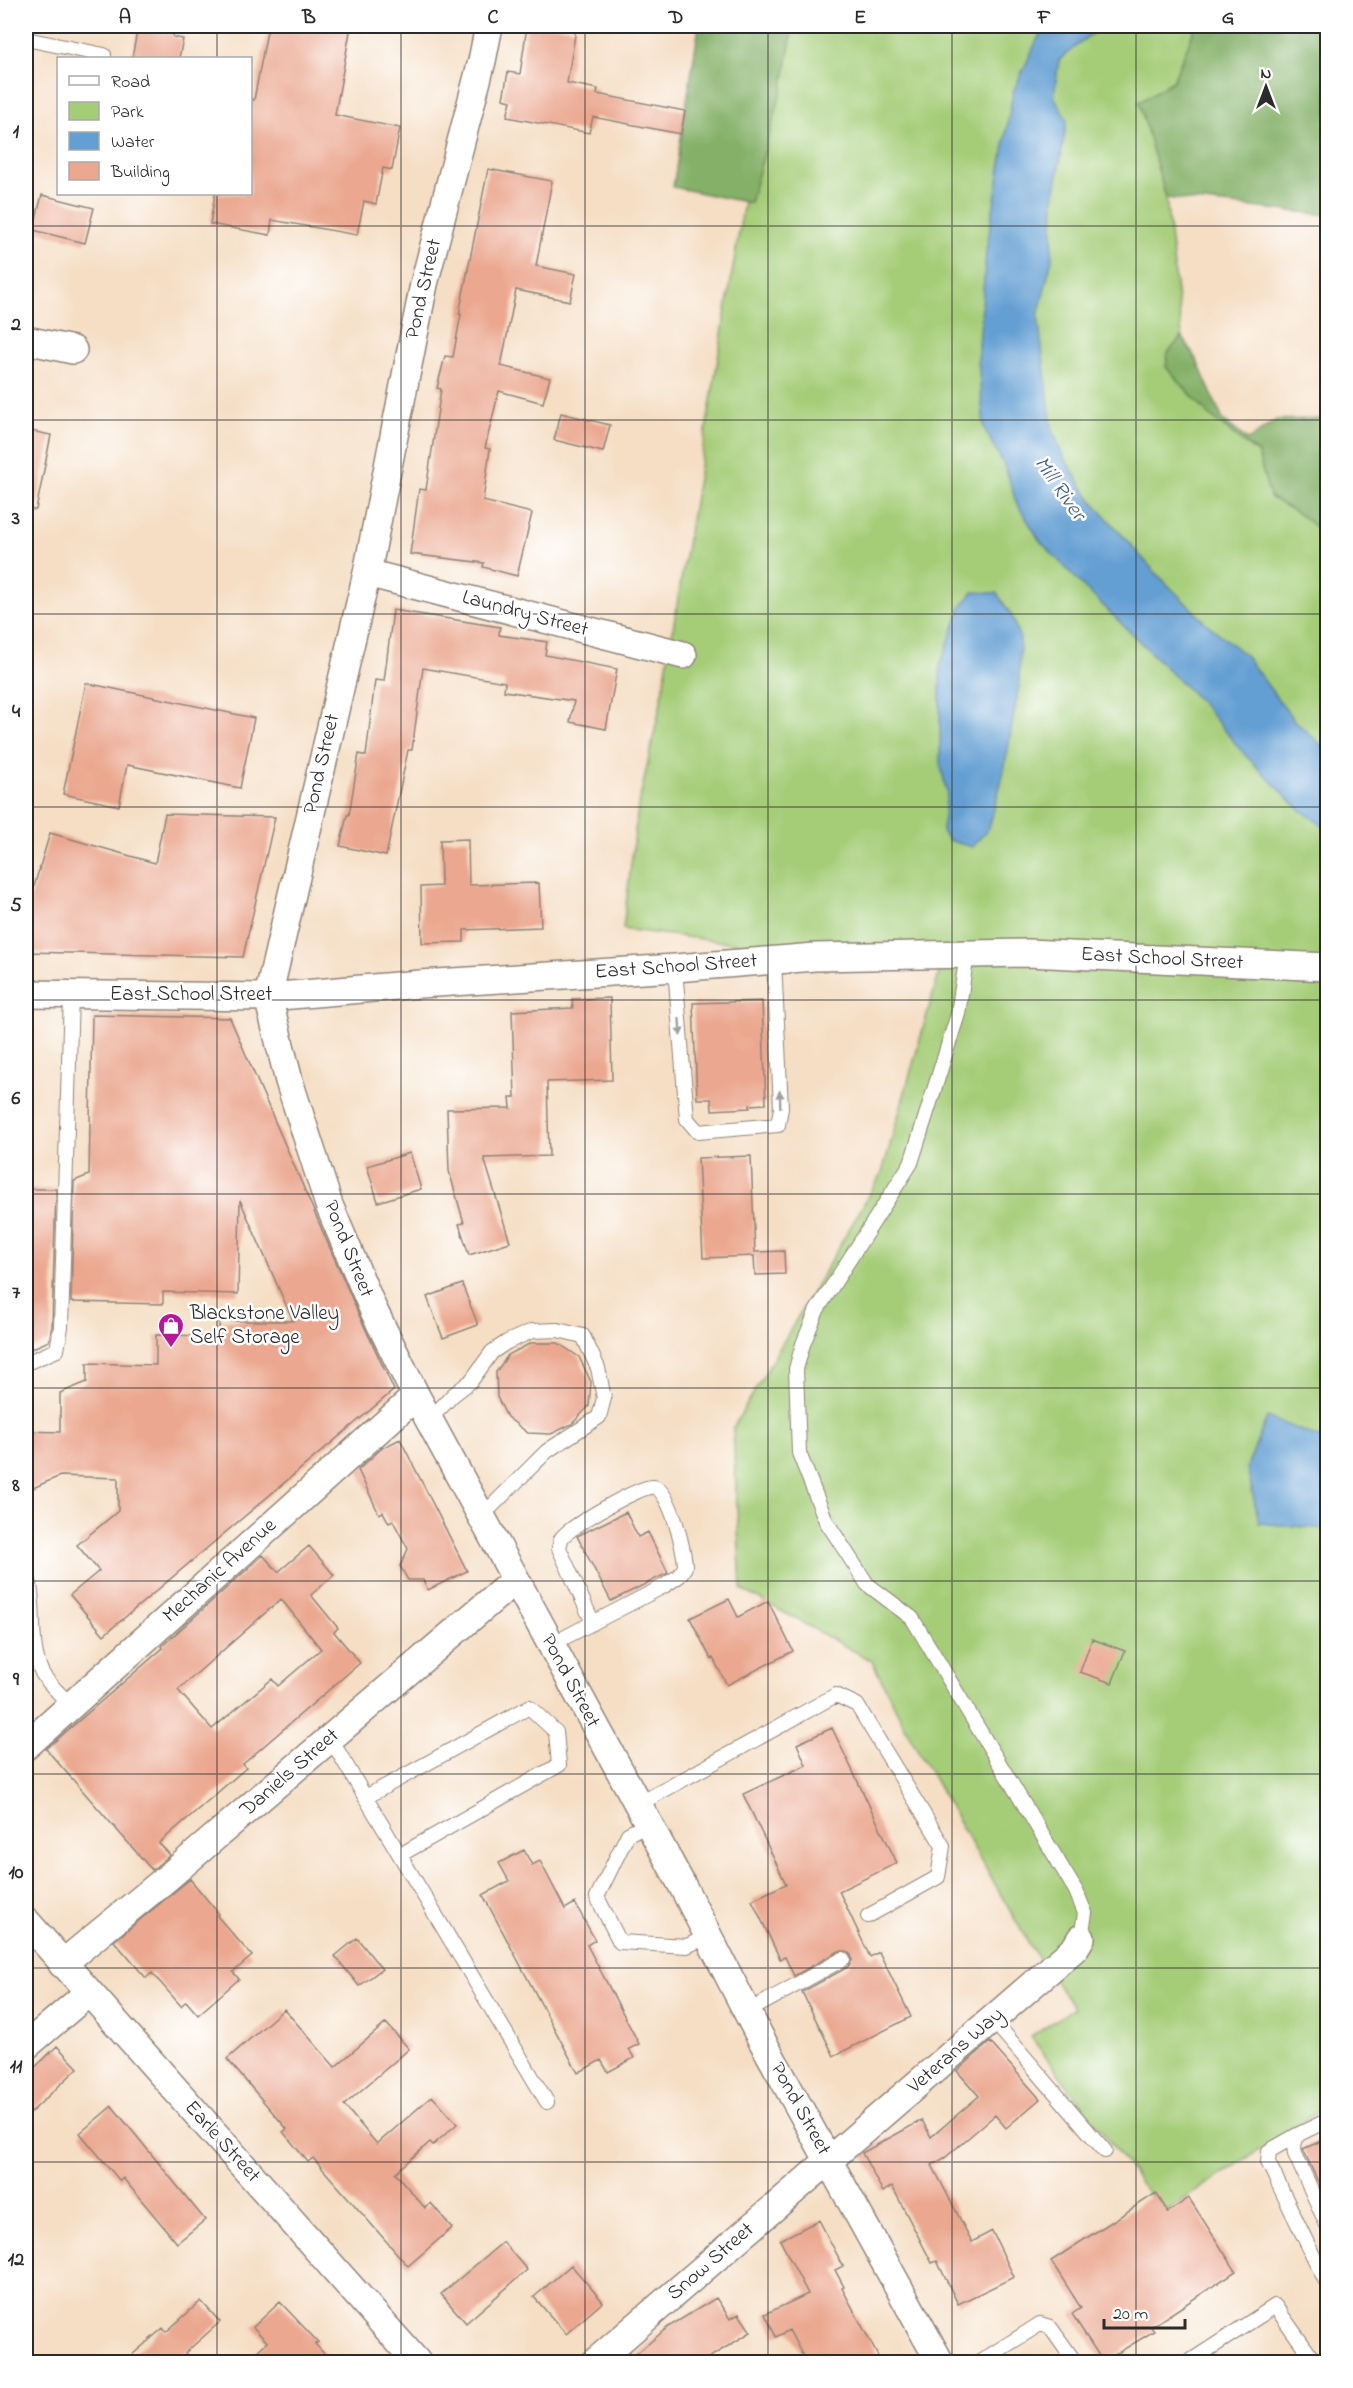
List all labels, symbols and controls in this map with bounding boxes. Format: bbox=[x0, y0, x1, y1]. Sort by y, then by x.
text: A bbox=[119, 4, 131, 33]
text: B bbox=[301, 4, 316, 33]
text: C bbox=[488, 4, 499, 33]
text: D bbox=[668, 4, 683, 33]
text: E bbox=[854, 4, 866, 33]
text: F bbox=[1037, 4, 1051, 33]
text: G bbox=[1222, 4, 1235, 33]
legend bbox=[57, 57, 252, 195]
north arrow bbox=[1236, 57, 1296, 117]
text: N bbox=[1261, 62, 1272, 86]
text: Road bbox=[111, 70, 150, 96]
text: Park bbox=[111, 100, 144, 126]
text: 1 bbox=[13, 118, 20, 147]
text: Water bbox=[111, 130, 155, 156]
text: Building bbox=[110, 160, 170, 187]
street label: Pond Street bbox=[398, 236, 450, 342]
text: 2 bbox=[10, 311, 21, 340]
water label: Mill River bbox=[1025, 450, 1095, 530]
text: 3 bbox=[11, 505, 20, 534]
street label: Laundry Street bbox=[458, 583, 591, 647]
text: 4 bbox=[12, 698, 21, 727]
street label: Pond Street bbox=[296, 711, 348, 817]
text: 5 bbox=[10, 892, 22, 921]
street label: East School Street bbox=[1080, 940, 1244, 978]
street label: East School Street bbox=[594, 946, 758, 988]
street label: East School Street bbox=[110, 980, 272, 1010]
one-way arrow bbox=[675, 1017, 685, 1036]
text: 6 bbox=[12, 1085, 21, 1114]
one-way arrow bbox=[776, 1089, 785, 1108]
street label: Pond Street bbox=[315, 1196, 381, 1302]
text: 7 bbox=[12, 1279, 21, 1308]
place label: Blackstone Valley Self Storage bbox=[189, 1299, 339, 1355]
shop icon: Blackstone Valley Self Storage bbox=[156, 1311, 186, 1349]
text: 8 bbox=[11, 1472, 20, 1501]
street label: Mechanic Avenue bbox=[156, 1511, 284, 1630]
street label: Pond Street bbox=[533, 1629, 607, 1733]
text: 9 bbox=[12, 1666, 20, 1695]
street label: Daniels Street bbox=[233, 1721, 346, 1825]
text: 10 bbox=[9, 1859, 24, 1888]
street label: Veterans Way bbox=[900, 2001, 1012, 2104]
text: 11 bbox=[10, 2053, 23, 2082]
street label: Pond Street bbox=[762, 2057, 838, 2161]
street label: Earle Street bbox=[177, 2094, 267, 2190]
street label: Snow Street bbox=[661, 2216, 761, 2308]
text: 12 bbox=[8, 2246, 24, 2275]
scale bar bbox=[1104, 2292, 1185, 2330]
text: 20 m bbox=[1113, 2302, 1148, 2328]

